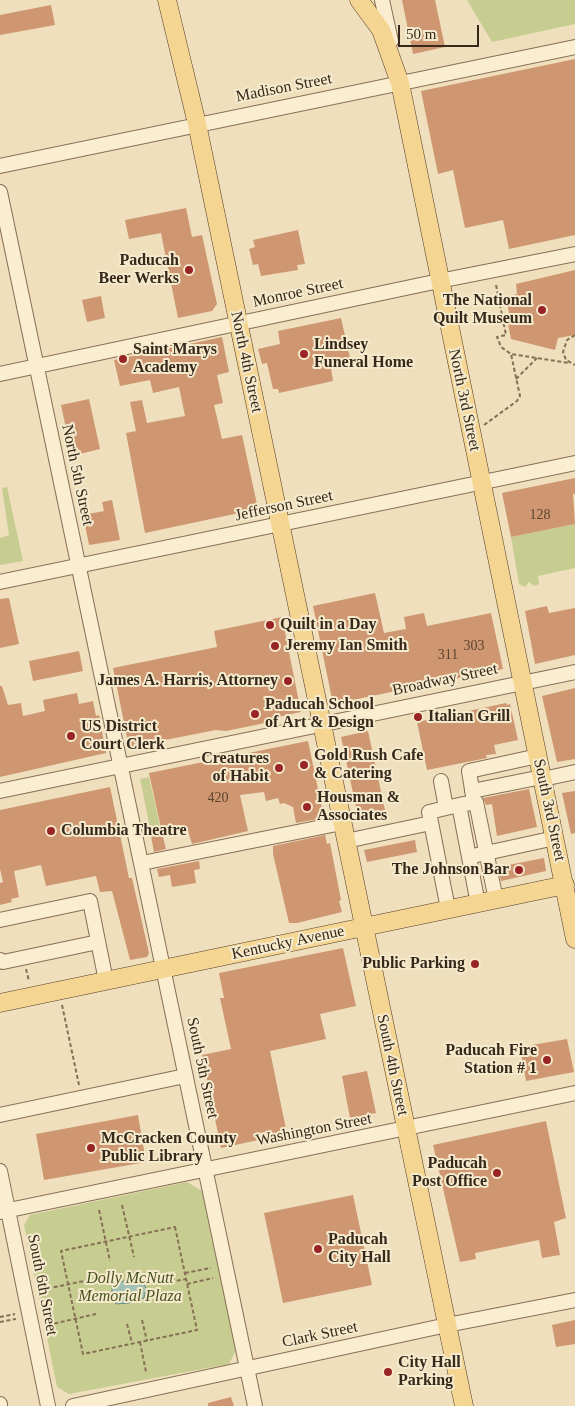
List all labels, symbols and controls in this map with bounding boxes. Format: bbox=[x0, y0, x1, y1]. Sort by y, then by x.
scale bar bbox=[400, 15, 481, 47]
text: 50 m bbox=[406, 26, 436, 42]
street label: Madison Street bbox=[234, 69, 334, 107]
place label: Paducah Beer Werks bbox=[99, 251, 179, 289]
marker: Paducah Beer Werks bbox=[183, 264, 195, 276]
street label: Monroe Street bbox=[251, 274, 345, 312]
place label: The National Quilt Museum bbox=[433, 291, 532, 329]
marker: The National Quilt Museum bbox=[536, 304, 548, 316]
street label: North 4th Street bbox=[226, 310, 266, 414]
place label: Lindsey Funeral Home bbox=[314, 335, 413, 373]
place label: Saint Marys Academy bbox=[133, 340, 217, 378]
street label: North 3rd Street bbox=[444, 347, 484, 453]
marker: Lindsey Funeral Home bbox=[298, 348, 310, 360]
marker: Saint Marys Academy bbox=[117, 353, 129, 365]
street label: North 5th Street bbox=[57, 423, 97, 527]
street label: Jefferson Street bbox=[233, 486, 335, 526]
house number: 128 bbox=[530, 507, 550, 523]
place label: Quilt in a Day bbox=[280, 615, 376, 635]
marker: Quilt in a Day bbox=[264, 619, 276, 631]
place label: Jeremy Ian Smith bbox=[285, 636, 407, 656]
house number: 303 bbox=[464, 638, 484, 654]
marker: Jeremy Ian Smith bbox=[269, 640, 281, 652]
house number: 311 bbox=[438, 647, 458, 663]
street label: Broadway Street bbox=[391, 659, 499, 701]
place label: James A. Harris, Attorney bbox=[97, 671, 278, 691]
marker: James A. Harris, Attorney bbox=[282, 675, 294, 687]
place label: Paducah School of Art & Design bbox=[265, 695, 374, 733]
place label: Italian Grill bbox=[428, 707, 510, 727]
marker: Paducah School of Art & Design bbox=[249, 708, 261, 720]
marker: Italian Grill bbox=[412, 711, 424, 723]
place label: US District Court Clerk bbox=[81, 717, 165, 755]
marker: US District Court Clerk bbox=[65, 730, 77, 742]
place label: Gold Rush Cafe & Catering bbox=[314, 746, 423, 784]
place label: Creatures of Habit bbox=[201, 749, 269, 787]
street label: South 3rd Street bbox=[529, 757, 569, 863]
marker: Gold Rush Cafe & Catering bbox=[298, 759, 310, 771]
marker: Creatures of Habit bbox=[273, 762, 285, 774]
place label: Housman & Associates bbox=[317, 788, 400, 826]
house number: 420 bbox=[208, 790, 228, 806]
marker: Housman & Associates bbox=[301, 801, 313, 813]
place label: Columbia Theatre bbox=[61, 821, 186, 841]
marker: Columbia Theatre bbox=[45, 825, 57, 837]
place label: The Johnson Bar bbox=[392, 860, 509, 880]
marker: The Johnson Bar bbox=[513, 864, 525, 876]
street label: Kentucky Avenue bbox=[230, 922, 346, 964]
place label: Public Parking bbox=[362, 954, 465, 974]
marker: Public Parking bbox=[469, 958, 481, 970]
street label: South 4th Street bbox=[372, 1013, 412, 1117]
street label: South 5th Street bbox=[182, 1016, 222, 1120]
place label: Paducah Fire Station # 1 bbox=[445, 1041, 537, 1079]
marker: Paducah Fire Station # 1 bbox=[541, 1054, 553, 1066]
street label: Washington Street bbox=[255, 1109, 373, 1151]
place label: McCracken County Public Library bbox=[101, 1129, 237, 1167]
marker: McCracken County Public Library bbox=[85, 1142, 97, 1154]
place label: Paducah Post Office bbox=[412, 1154, 487, 1192]
marker: Paducah Post Office bbox=[491, 1167, 503, 1179]
place label: Paducah City Hall bbox=[328, 1230, 391, 1268]
street label: South 6th Street bbox=[23, 1233, 61, 1337]
marker: Paducah City Hall bbox=[312, 1243, 324, 1255]
park label: Dolly McNutt Memorial Plaza bbox=[78, 1269, 182, 1307]
street label: Clark Street bbox=[280, 1318, 360, 1352]
place label: City Hall Parking bbox=[398, 1353, 461, 1391]
marker: City Hall Parking bbox=[382, 1366, 394, 1378]

